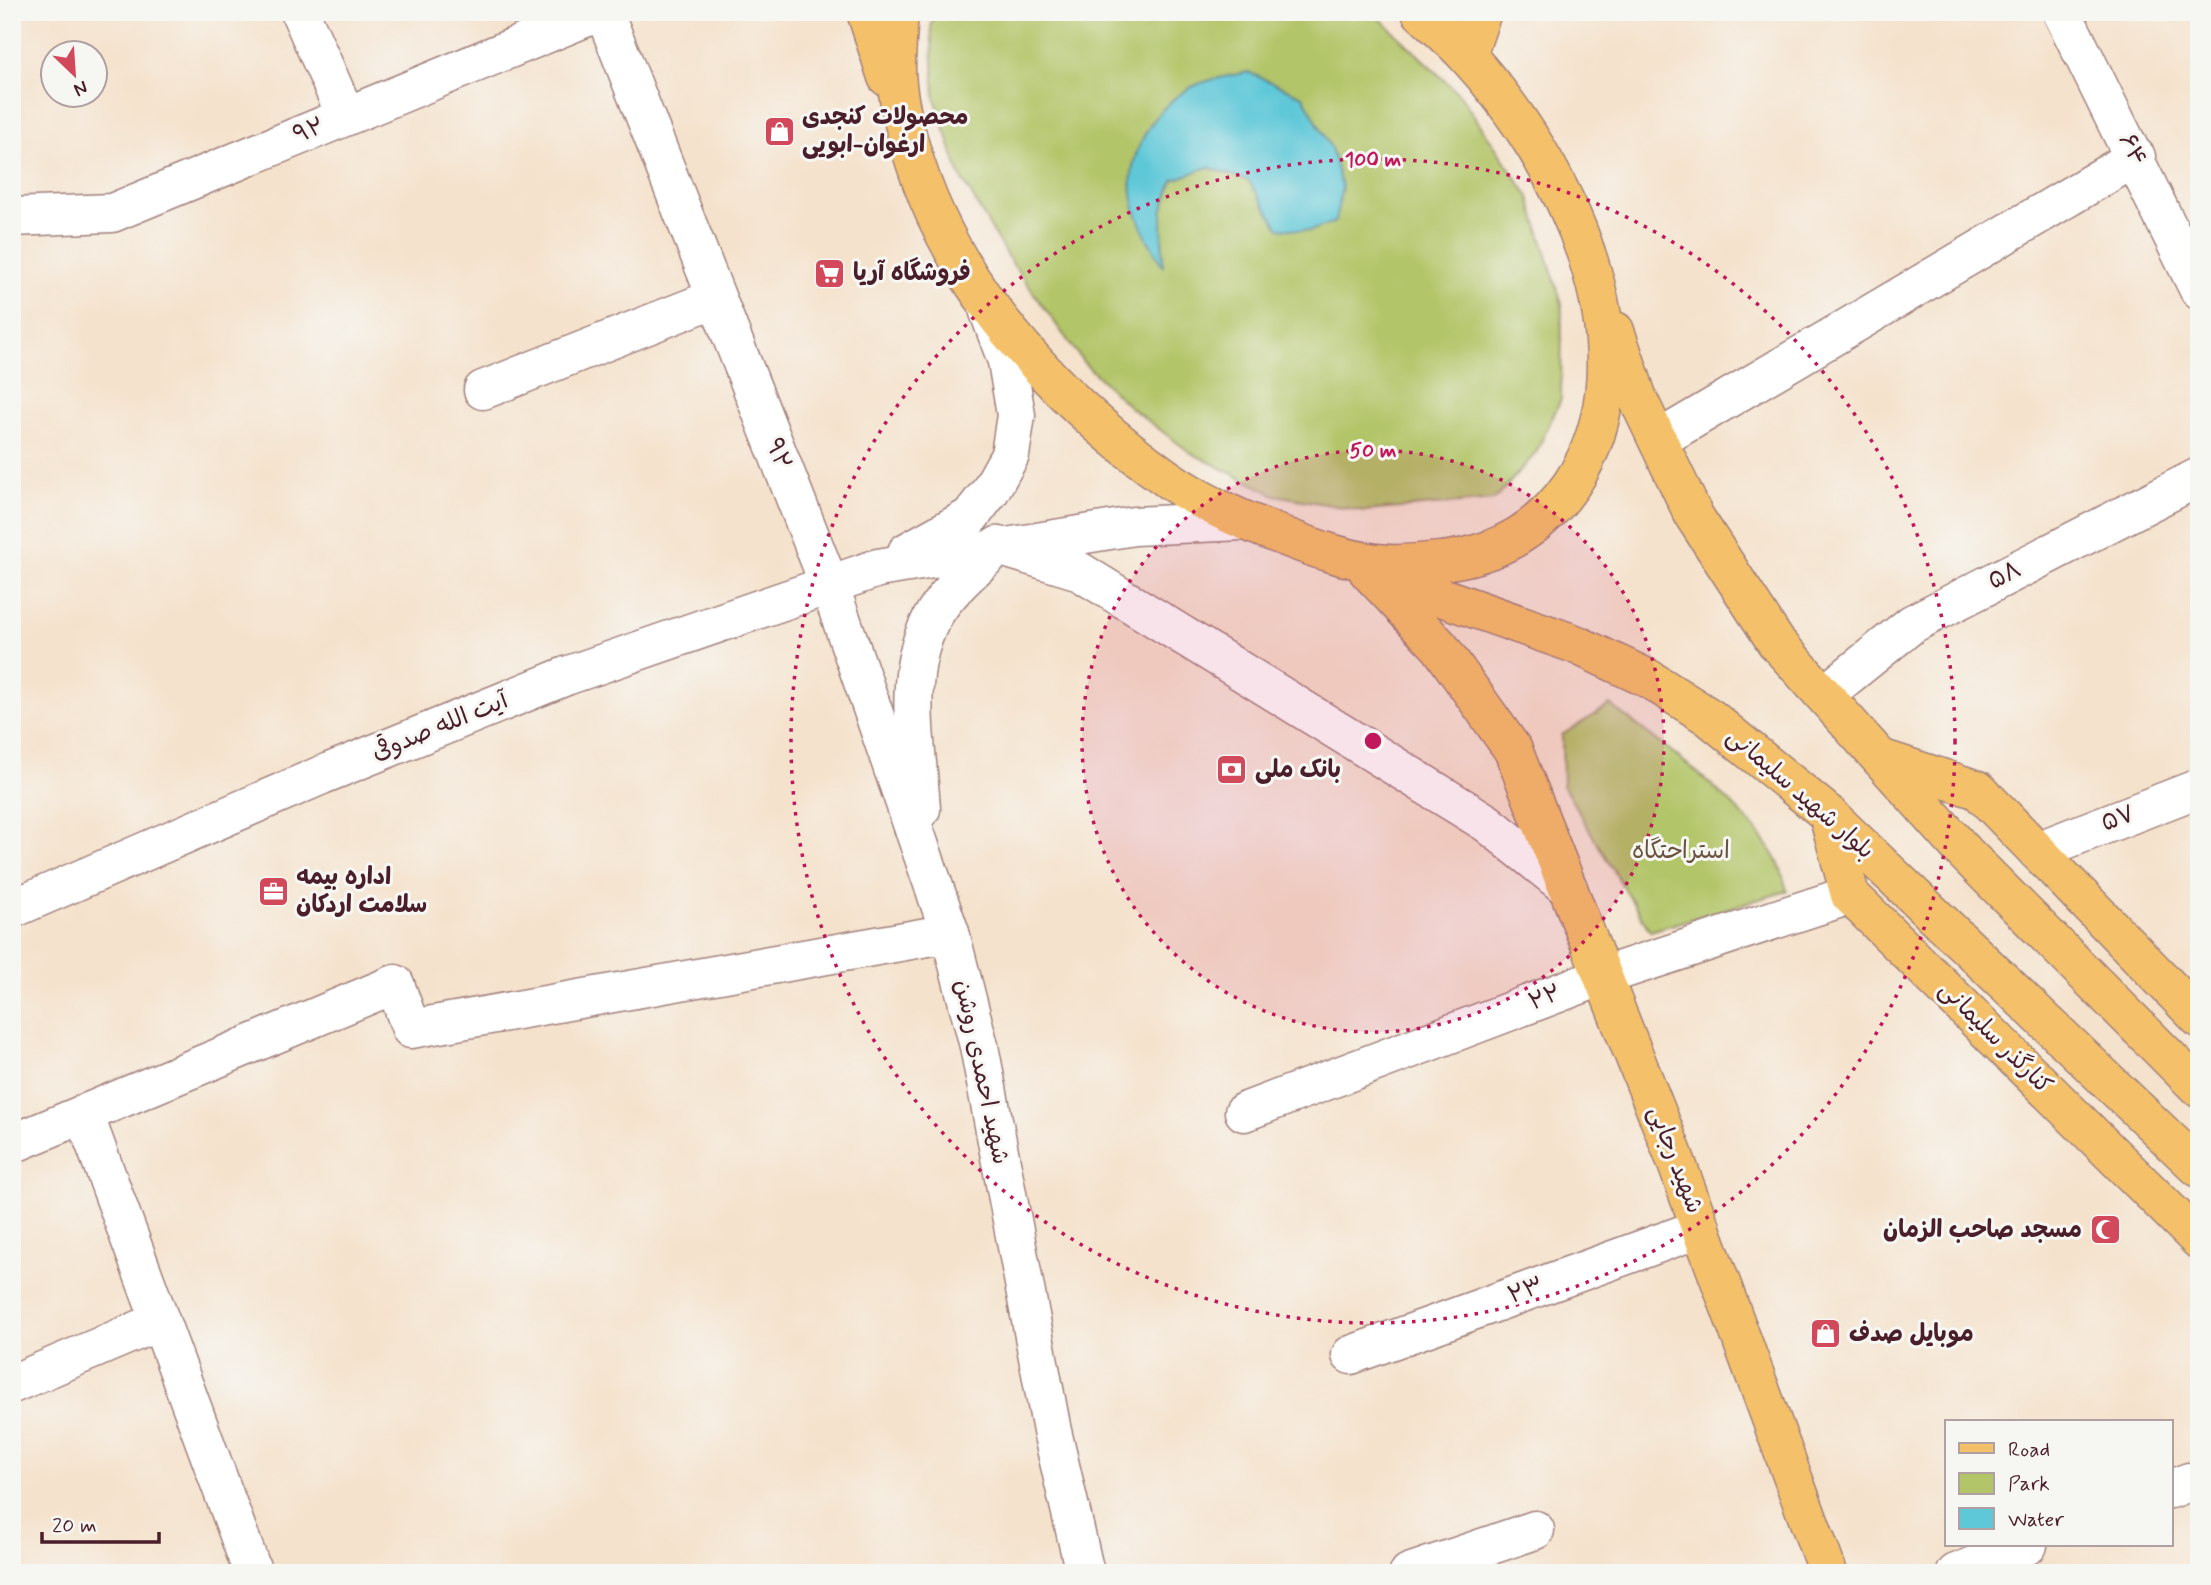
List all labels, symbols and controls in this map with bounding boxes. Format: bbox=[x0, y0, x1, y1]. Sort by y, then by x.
north arrow bbox=[38, 38, 108, 108]
text: N bbox=[70, 74, 92, 102]
place label: محصولات کنجدی ارغوان-ابویی bbox=[802, 102, 969, 161]
street label: ۹۲ bbox=[289, 111, 329, 151]
shop icon: محصولات کنجدی ارغوان-ابویی bbox=[762, 114, 796, 148]
street label: ۶۴ bbox=[2111, 129, 2153, 171]
text: 100 m bbox=[1345, 146, 1401, 174]
supermarket icon: فروشگاه آریا bbox=[813, 256, 847, 290]
place label: فروشگاه آریا bbox=[853, 257, 971, 289]
street label: ۹۲ bbox=[758, 434, 798, 474]
text: 50 m bbox=[1350, 437, 1397, 465]
street label: ۵۸ bbox=[1983, 555, 2027, 597]
street label: آیت الله صدوقی bbox=[367, 684, 514, 768]
street label: بلوار شهید سلیمانی bbox=[1720, 721, 1880, 867]
centre of rings bbox=[1361, 729, 1385, 753]
bank icon: بانک ملی bbox=[1215, 753, 1249, 787]
place label: بانک ملی bbox=[1255, 755, 1341, 786]
street label: ۵۷ bbox=[2097, 799, 2139, 839]
park label: استراحتگاه bbox=[1632, 836, 1730, 867]
place label: اداره بیمه سلامت اردکان bbox=[296, 862, 427, 921]
office icon: اداره بیمه سلامت اردکان bbox=[256, 874, 290, 908]
street label: کنارگذر سلیمانی bbox=[1932, 975, 2058, 1101]
street label: شهید احمدی روشن bbox=[946, 977, 1016, 1167]
street label: ۲۲ bbox=[1524, 978, 1566, 1018]
street label: شهید رجایی bbox=[1640, 1102, 1710, 1218]
mosque icon: مسجد صاحب الزمان bbox=[2088, 1213, 2122, 1247]
place label: مسجد صاحب الزمان bbox=[1883, 1215, 2082, 1246]
street label: ۲۳ bbox=[1504, 1270, 1548, 1312]
shop icon: موبایل صدف bbox=[1809, 1317, 1843, 1351]
place label: موبایل صدف bbox=[1849, 1319, 1974, 1350]
legend bbox=[1945, 1420, 2172, 1546]
text: Road bbox=[2008, 1436, 2050, 1464]
text: Park bbox=[2008, 1470, 2050, 1498]
scale bar bbox=[42, 1501, 159, 1545]
text: Water bbox=[2008, 1506, 2064, 1534]
text: 20 m bbox=[52, 1512, 97, 1540]

